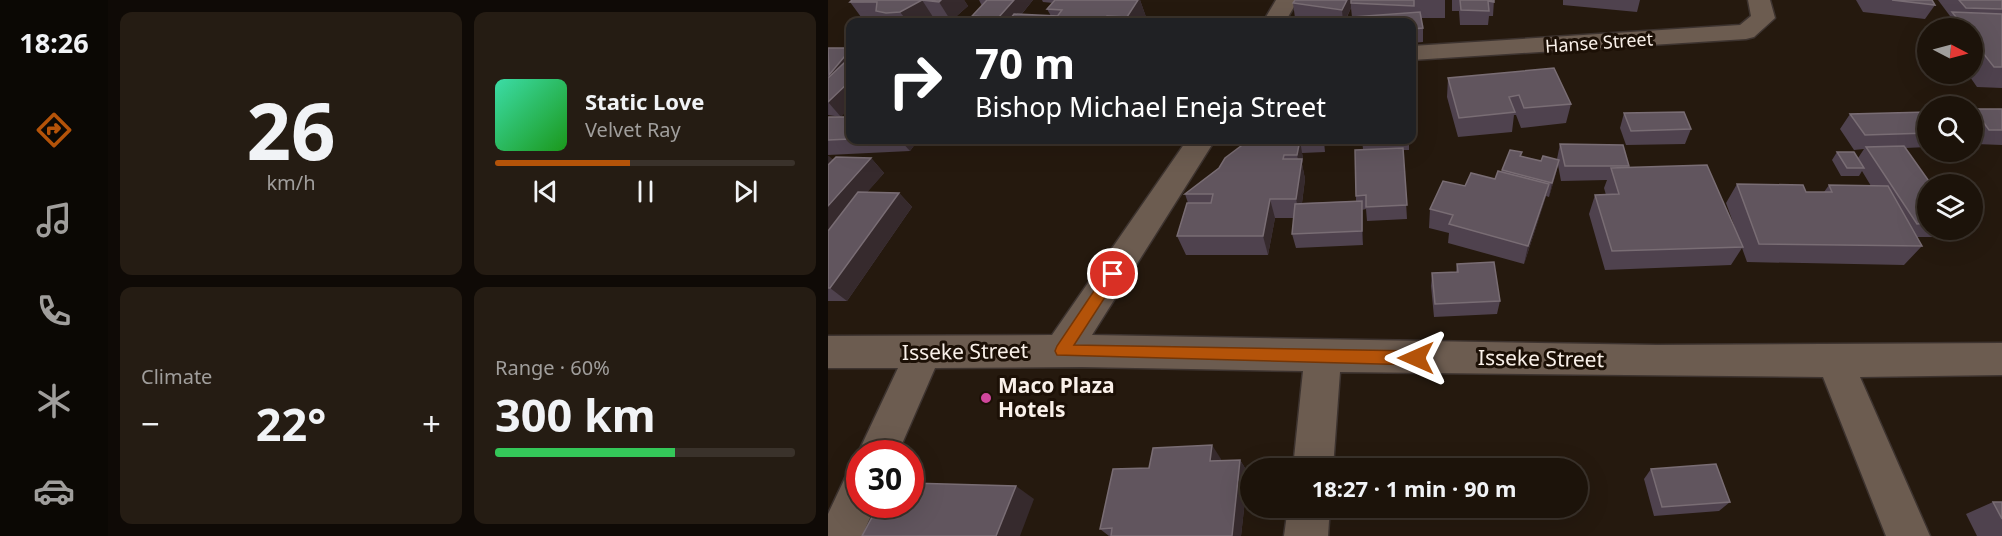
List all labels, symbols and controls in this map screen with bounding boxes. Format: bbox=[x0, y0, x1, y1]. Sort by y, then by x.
north arrow bbox=[1917, 18, 1983, 84]
map controls bbox=[1917, 18, 1983, 240]
text: 18:26 bbox=[19, 24, 89, 61]
street label: Hanse Street bbox=[1544, 26, 1654, 58]
text: 70 m bbox=[975, 34, 1075, 91]
icon: right bbox=[876, 42, 954, 120]
text: 26 bbox=[246, 77, 336, 183]
text: Static Love bbox=[585, 86, 704, 116]
text: Bishop Michael Eneja Street bbox=[975, 88, 1326, 125]
button: search bbox=[1917, 96, 1983, 162]
icon: directions bbox=[33, 109, 75, 151]
text: Velvet Ray bbox=[585, 116, 681, 143]
text: km/h bbox=[266, 169, 316, 196]
button: layers bbox=[1917, 174, 1983, 240]
icon: previous bbox=[529, 175, 562, 208]
icon: pause bbox=[629, 175, 662, 208]
icon: next bbox=[729, 175, 762, 208]
icon: music bbox=[33, 199, 75, 241]
pin bbox=[1087, 248, 1138, 299]
icon: arrive bbox=[1096, 257, 1129, 290]
icon: phone bbox=[33, 290, 75, 332]
position arrow bbox=[1384, 326, 1448, 390]
street label: Isseke Street bbox=[902, 336, 1029, 366]
street label: Isseke Street bbox=[1478, 343, 1605, 373]
text: Range · 60% bbox=[495, 354, 610, 381]
text: Climate bbox=[141, 363, 212, 390]
place label: Maco Plaza Hotels bbox=[998, 371, 1115, 423]
icon: climate bbox=[33, 380, 75, 422]
text: 300 km bbox=[495, 384, 656, 445]
marker: Maco Plaza Hotels bbox=[979, 391, 993, 405]
text: 22° bbox=[256, 393, 326, 454]
text: − bbox=[141, 401, 160, 446]
text: + bbox=[422, 401, 441, 446]
speed limit sign: 30 bbox=[846, 440, 924, 518]
icon: car bbox=[33, 470, 75, 512]
text: 18:27 · 1 min · 90 m bbox=[1312, 473, 1516, 503]

